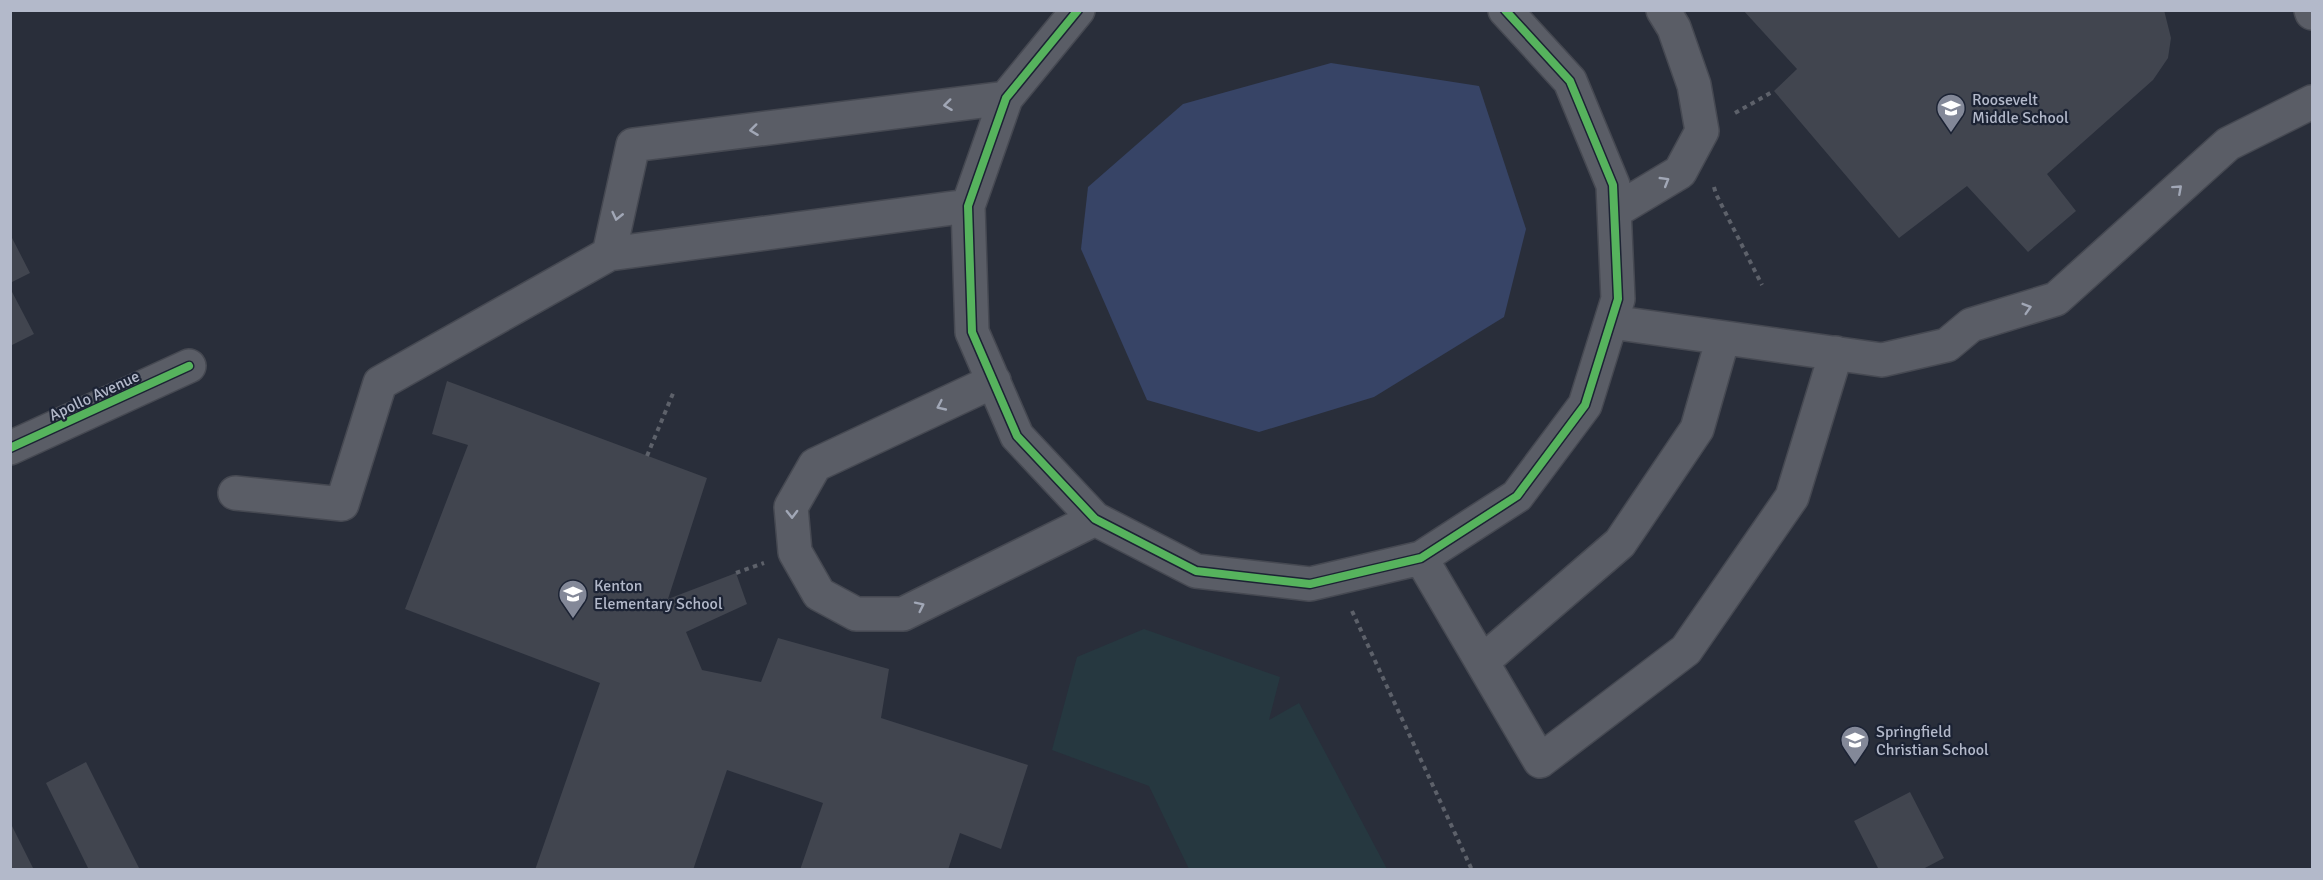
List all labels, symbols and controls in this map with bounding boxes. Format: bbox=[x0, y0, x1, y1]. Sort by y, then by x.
place label: Roosevelt Middle School bbox=[1972, 90, 2069, 128]
school or university icon: Roosevelt Middle School bbox=[1935, 92, 1967, 134]
one-way arrow bbox=[943, 98, 952, 111]
one-way arrow bbox=[750, 123, 759, 135]
one-way arrow bbox=[1659, 177, 1669, 189]
one-way arrow bbox=[2172, 185, 2182, 196]
one-way arrow bbox=[612, 211, 625, 221]
one-way arrow bbox=[2021, 303, 2032, 315]
street label: Apollo Avenue bbox=[46, 366, 143, 426]
one-way arrow bbox=[936, 398, 947, 410]
one-way arrow bbox=[786, 510, 798, 519]
place label: Kenton Elementary School bbox=[594, 576, 723, 614]
school or university icon: Kenton Elementary School bbox=[557, 578, 589, 620]
one-way arrow bbox=[914, 601, 925, 613]
place label: Springfield Christian School bbox=[1876, 722, 1989, 760]
school or university icon: Springfield Christian School bbox=[1839, 724, 1871, 766]

